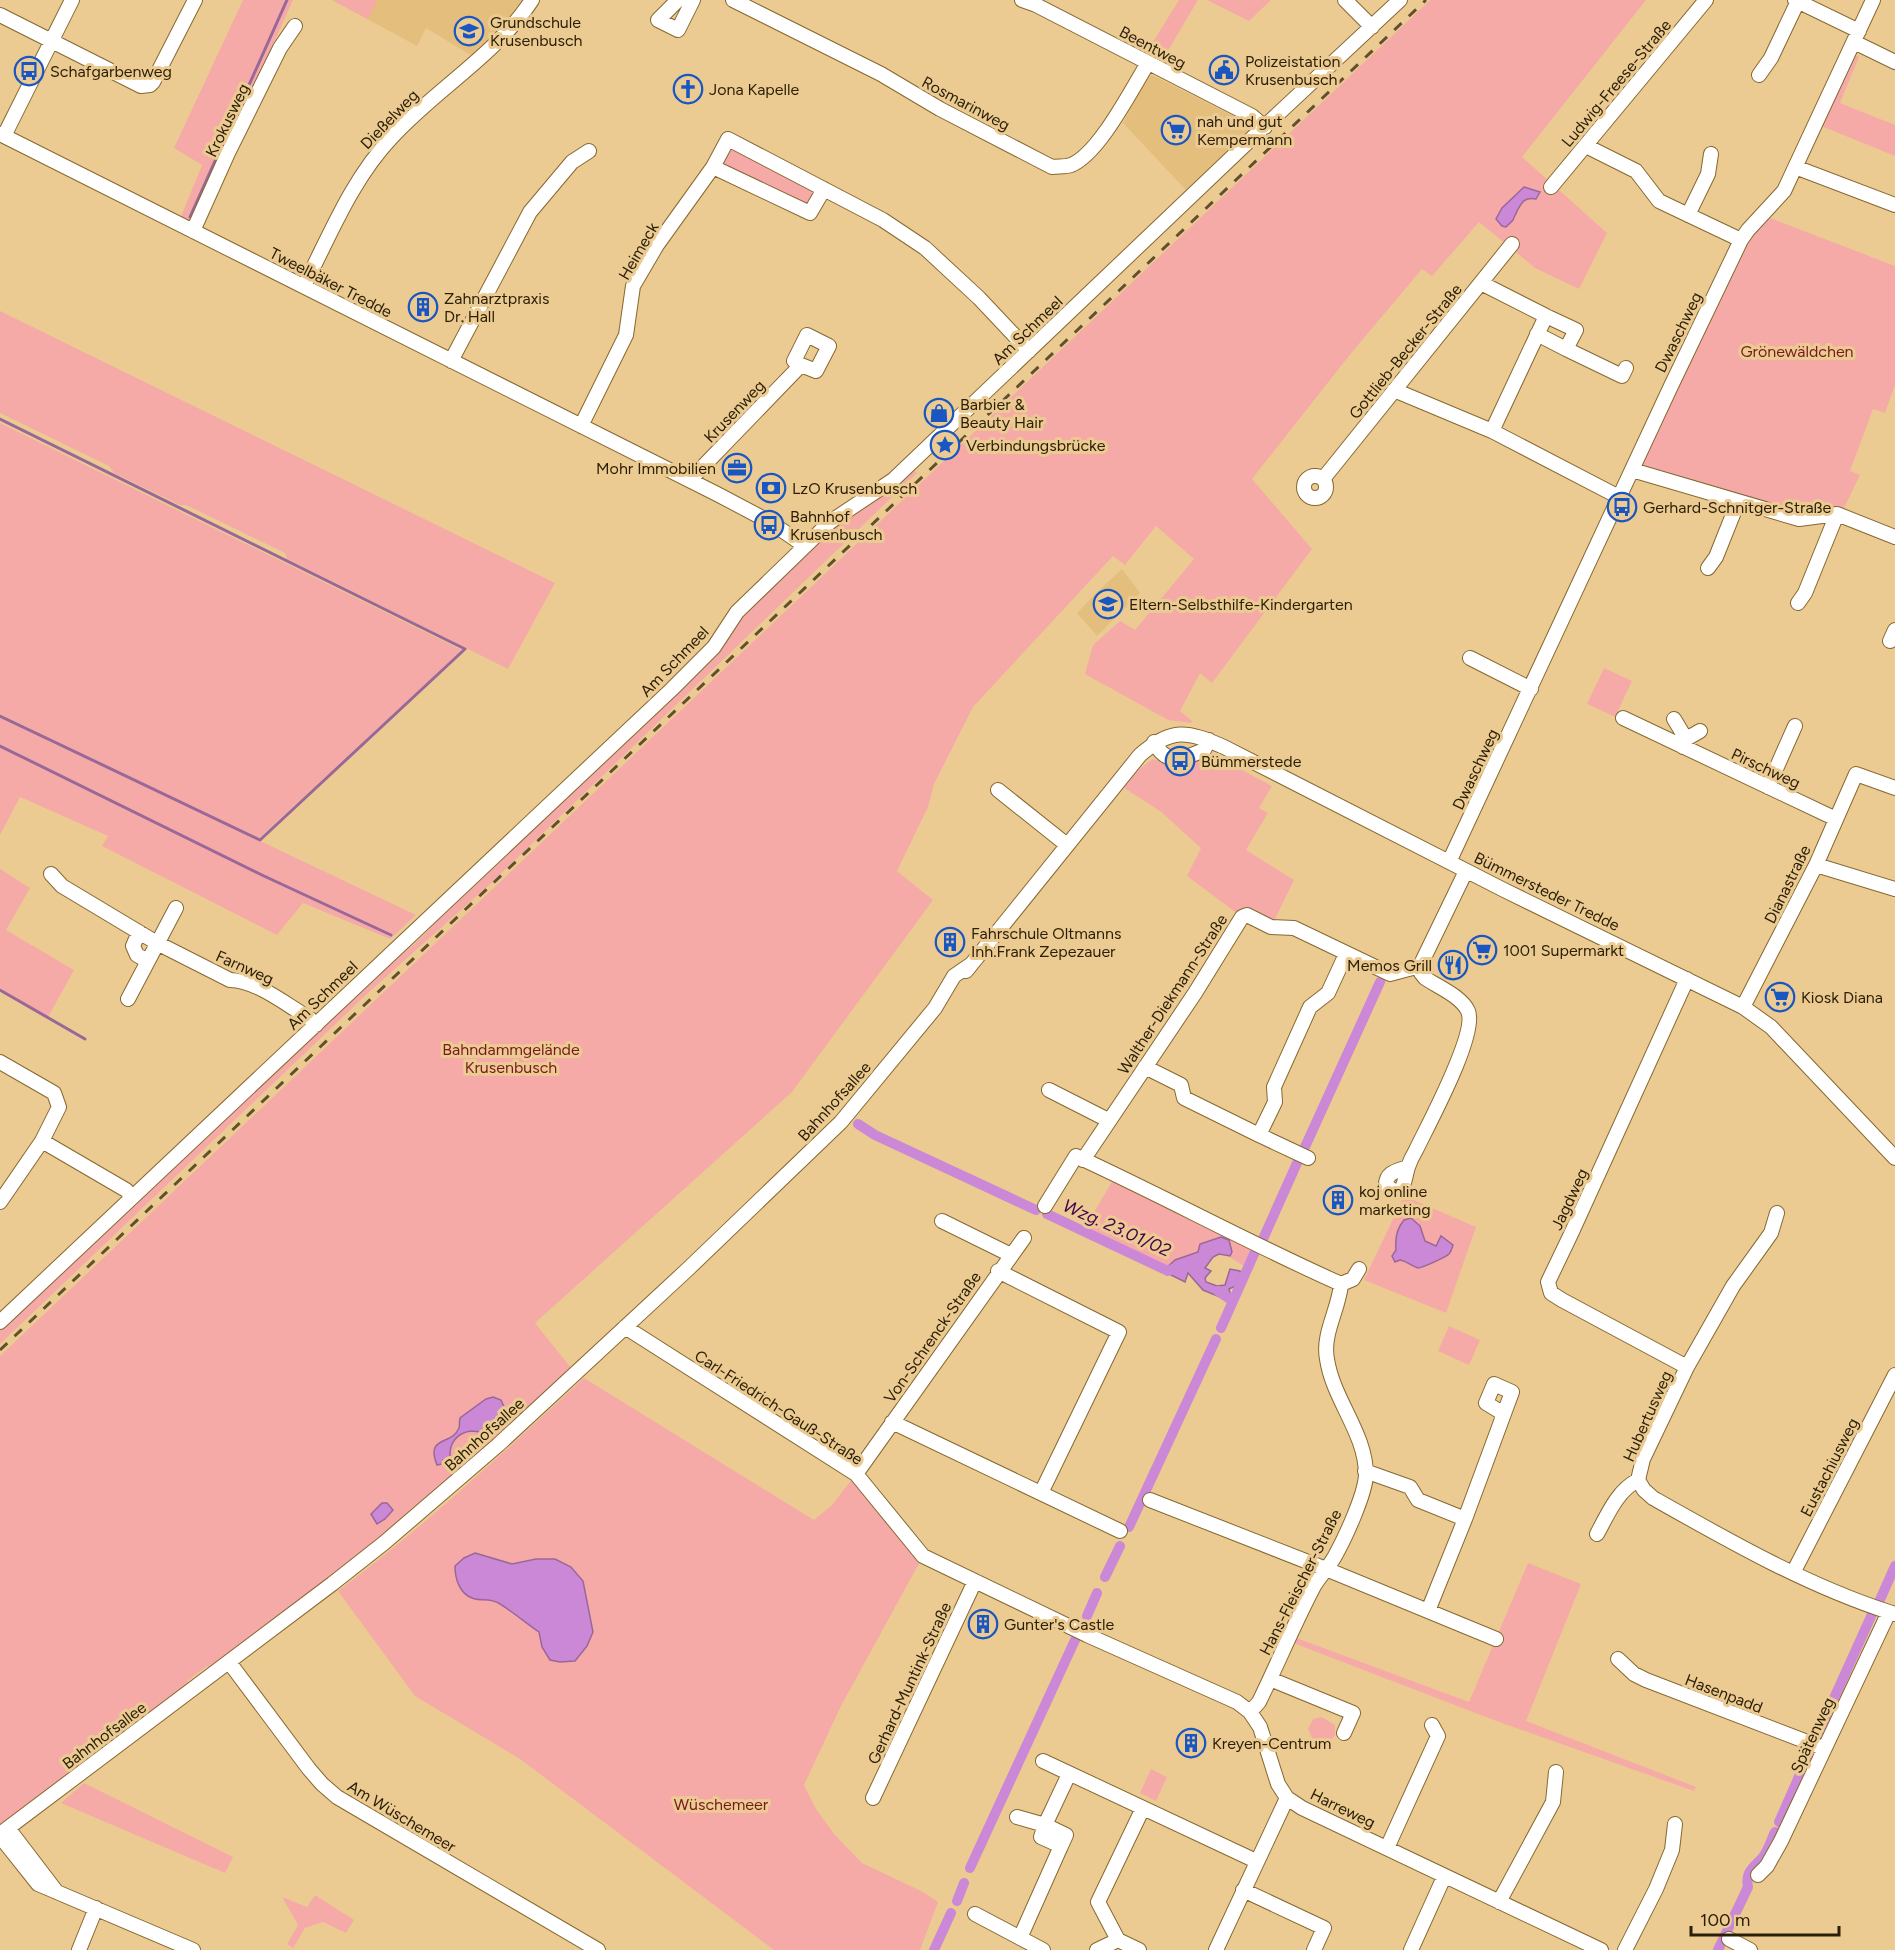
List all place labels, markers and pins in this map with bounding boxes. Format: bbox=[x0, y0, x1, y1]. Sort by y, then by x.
place label: Grundschule Krusenbusch bbox=[490, 13, 583, 50]
school or university icon: Grundschule Krusenbusch bbox=[453, 15, 485, 47]
place label: Polizeistation Krusenbusch bbox=[1245, 52, 1341, 89]
public building icon: Polizeistation Krusenbusch bbox=[1208, 54, 1240, 86]
bus stop icon: Schafgarbenweg bbox=[13, 55, 45, 87]
place label: Schafgarbenweg bbox=[50, 62, 172, 81]
church icon: Jona Kapelle bbox=[672, 73, 704, 105]
place label: Jona Kapelle bbox=[709, 80, 800, 99]
place label: nah und gut Kempermann bbox=[1197, 112, 1292, 149]
supermarket icon: nah und gut Kempermann bbox=[1160, 114, 1192, 146]
place label: Zahnarztpraxis Dr. Hall bbox=[444, 289, 550, 326]
building icon: Zahnarztpraxis Dr. Hall bbox=[407, 291, 439, 323]
place label: Barbier & Beauty Hair bbox=[960, 395, 1044, 432]
shop icon: Barbier & Beauty Hair bbox=[923, 397, 955, 429]
place icon: Verbindungsbrücke bbox=[929, 429, 961, 461]
place label: Verbindungsbrücke bbox=[966, 436, 1106, 455]
office icon: Mohr Immobilien bbox=[721, 452, 753, 484]
place label: Mohr Immobilien bbox=[596, 459, 716, 478]
bank icon: LzO Krusenbusch bbox=[755, 472, 787, 504]
place label: LzO Krusenbusch bbox=[792, 479, 917, 498]
bus stop icon: Gerhard-Schnitger-Straße bbox=[1606, 491, 1638, 523]
place label: Gerhard-Schnitger-Straße bbox=[1643, 498, 1832, 517]
place label: Bahnhof Krusenbusch bbox=[790, 507, 883, 544]
bus stop icon: Bahnhof Krusenbusch bbox=[753, 509, 785, 541]
school or university icon: Eltern-Selbsthilfe-Kindergarten bbox=[1092, 588, 1124, 620]
place label: Eltern-Selbsthilfe-Kindergarten bbox=[1129, 595, 1353, 614]
bus stop icon: Bümmerstede bbox=[1164, 745, 1196, 777]
place label: Bümmerstede bbox=[1201, 752, 1302, 771]
place label: Fahrschule Oltmanns Inh.Frank Zepezauer bbox=[971, 924, 1121, 961]
building icon: Fahrschule Oltmanns Inh.Frank Zepezauer bbox=[934, 926, 966, 958]
supermarket icon: 1001 Supermarkt bbox=[1466, 934, 1498, 966]
place label: 1001 Supermarkt bbox=[1503, 941, 1624, 960]
restaurant icon: Memos Grill bbox=[1437, 949, 1469, 981]
place label: Memos Grill bbox=[1347, 956, 1432, 975]
supermarket icon: Kiosk Diana bbox=[1764, 981, 1796, 1013]
place label: Kiosk Diana bbox=[1801, 988, 1883, 1007]
place label: koj online marketing bbox=[1359, 1182, 1431, 1219]
building icon: koj online marketing bbox=[1322, 1184, 1354, 1216]
building icon: Gunter's Castle bbox=[967, 1608, 999, 1640]
place label: Gunter's Castle bbox=[1004, 1615, 1114, 1634]
building icon: Kreyen-Centrum bbox=[1175, 1727, 1207, 1759]
place label: Kreyen-Centrum bbox=[1212, 1734, 1331, 1753]

